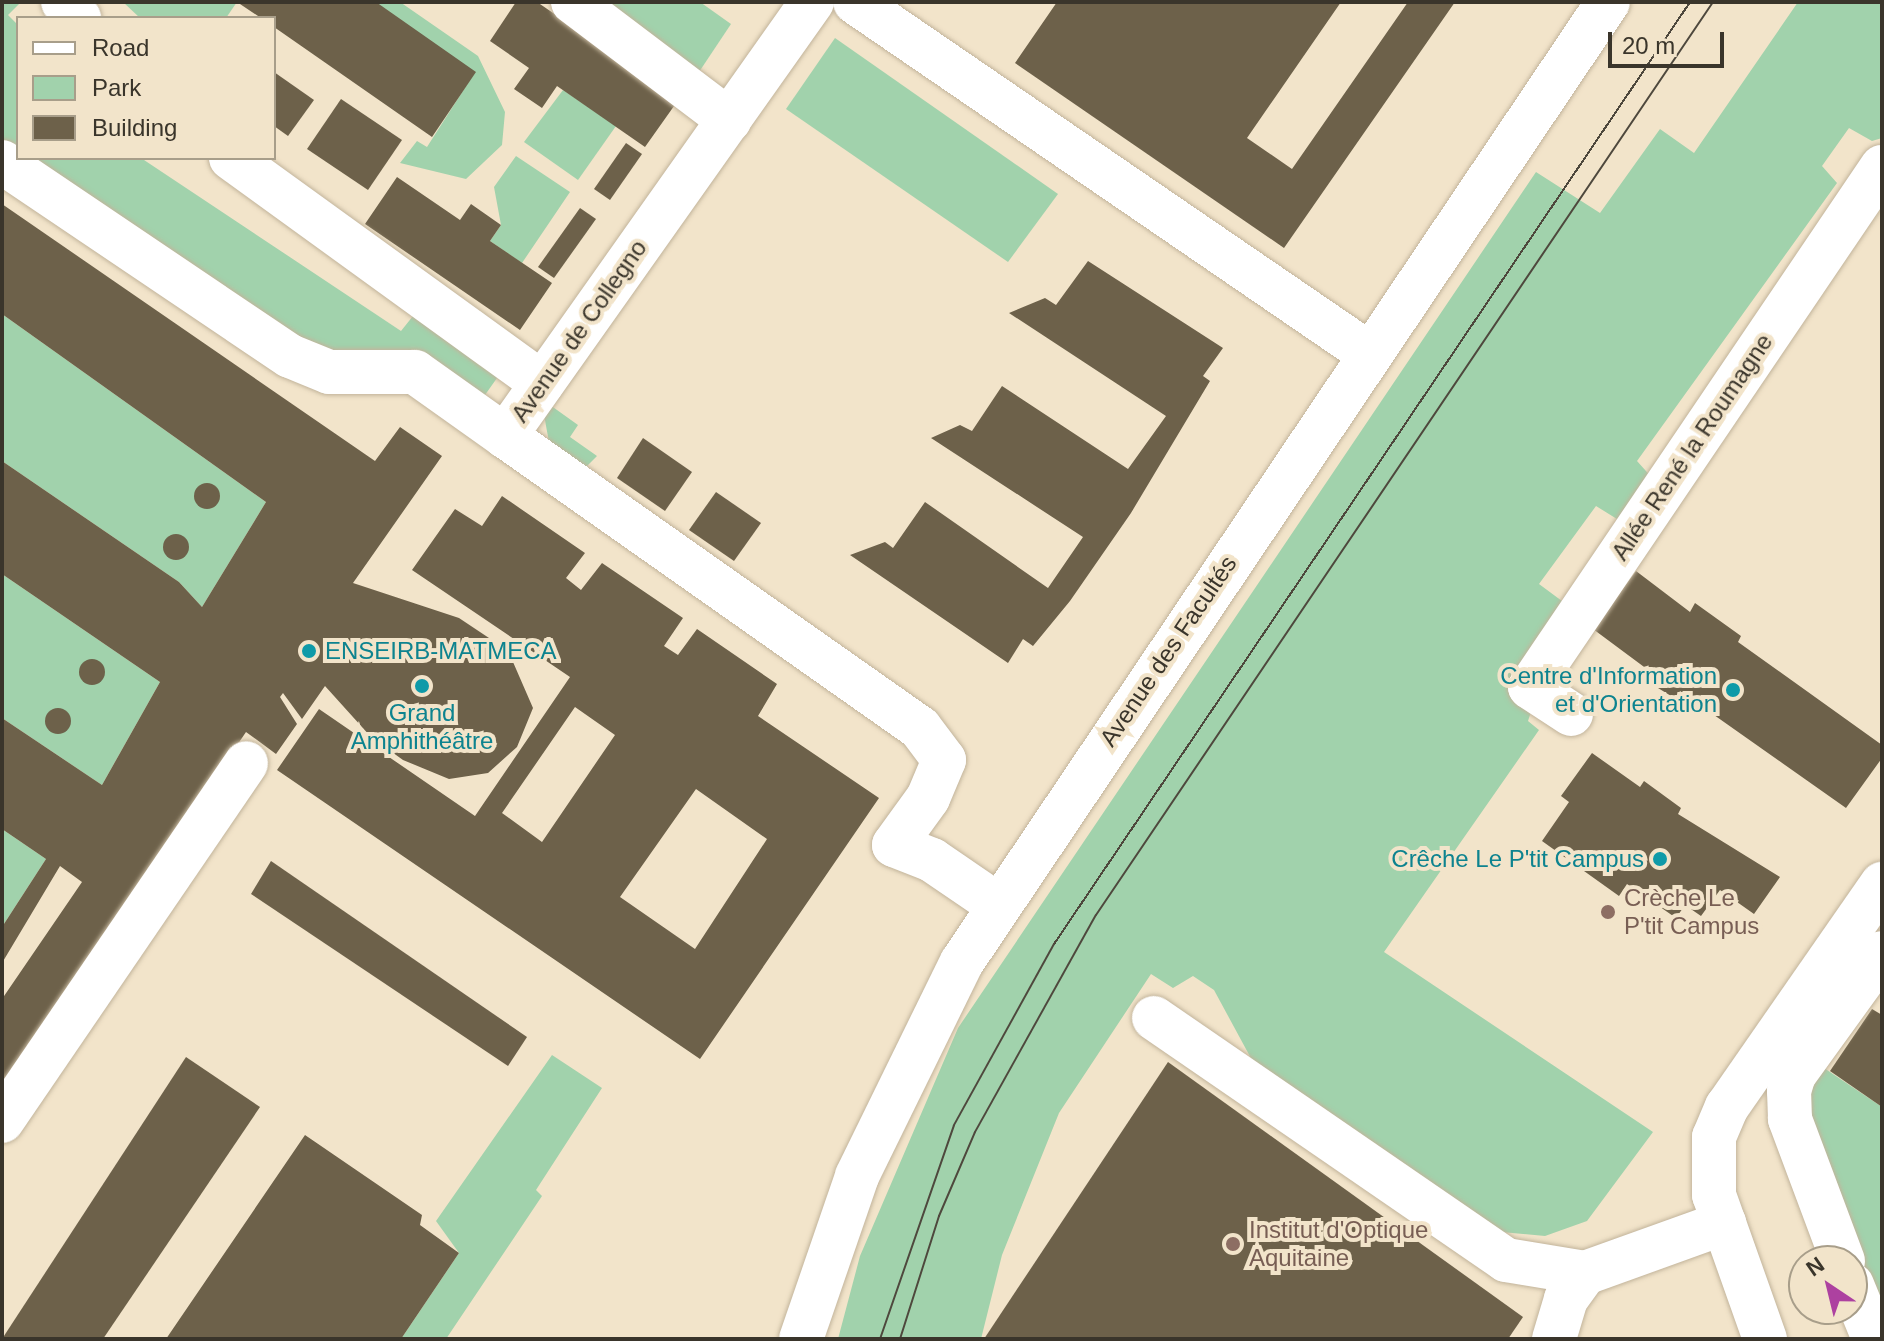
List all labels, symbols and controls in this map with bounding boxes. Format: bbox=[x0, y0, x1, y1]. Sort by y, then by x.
legend bbox=[16, 16, 276, 160]
scale bar bbox=[1612, 16, 1728, 66]
text: 20 m bbox=[1622, 32, 1675, 59]
text: Road bbox=[92, 34, 149, 61]
text: Park bbox=[92, 74, 141, 101]
text: Building bbox=[92, 114, 177, 141]
street label: Avenue de Collegno bbox=[505, 234, 653, 428]
street label: Allée René la Roumagne bbox=[1605, 328, 1779, 566]
street label: Avenue des Facultés bbox=[1094, 550, 1242, 752]
place label: ENSEIRB-MATMECA bbox=[325, 637, 557, 665]
marker: ENSEIRB-MATMECA bbox=[300, 642, 318, 660]
place label: Centre d'Information et d'Orientation bbox=[1500, 662, 1717, 718]
marker: Grand Amphithéâtre bbox=[413, 677, 431, 695]
marker: Centre d'Information et d'Orientation bbox=[1724, 681, 1742, 699]
place label: Grand Amphithéâtre bbox=[351, 699, 493, 755]
place label: Crêche Le P'tit Campus bbox=[1391, 845, 1644, 873]
marker: Crêche Le P'tit Campus bbox=[1651, 850, 1669, 868]
place label: Crèche Le P'tit Campus bbox=[1624, 884, 1759, 940]
marker: Crèche Le P'tit Campus bbox=[1599, 903, 1617, 921]
place label: Institut d'Optique Aquitaine bbox=[1249, 1216, 1428, 1272]
marker: Institut d'Optique Aquitaine bbox=[1224, 1235, 1242, 1253]
north arrow bbox=[1788, 1245, 1868, 1325]
text: N bbox=[1801, 1252, 1829, 1281]

